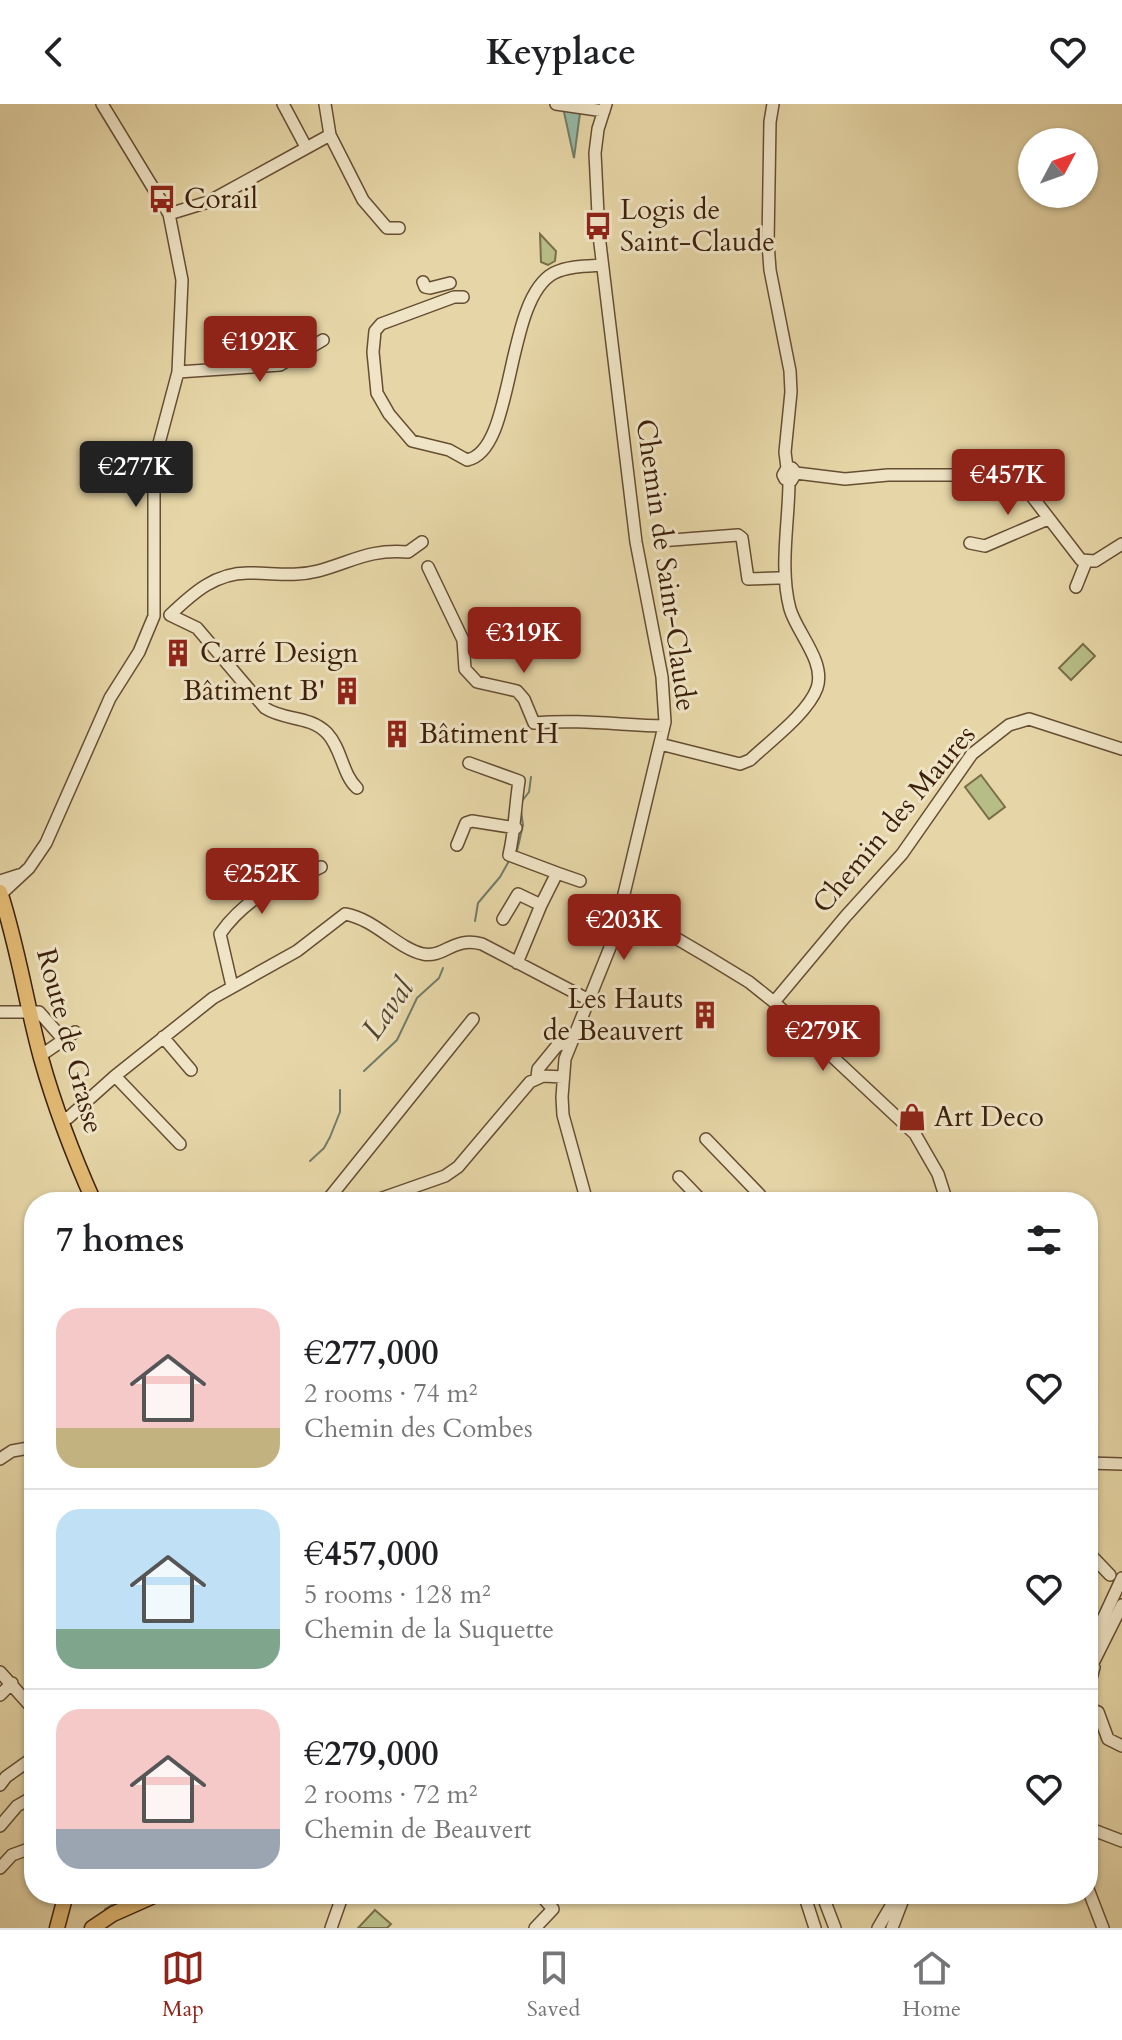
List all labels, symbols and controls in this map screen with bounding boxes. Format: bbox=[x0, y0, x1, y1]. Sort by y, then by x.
text: Keyplace bbox=[486, 28, 636, 77]
icon: back bbox=[32, 30, 76, 74]
icon: heart bbox=[1046, 30, 1090, 74]
north arrow bbox=[1018, 128, 1098, 208]
map controls bbox=[1018, 128, 1098, 208]
place label: Corail bbox=[184, 180, 258, 218]
bus stop icon: Corail bbox=[147, 184, 177, 214]
place label: Logis de Saint-Claude bbox=[620, 191, 775, 261]
bus stop icon: Logis de Saint-Claude bbox=[583, 211, 613, 241]
pin: €192K bbox=[204, 316, 316, 384]
text: €192K bbox=[222, 324, 298, 359]
street label: Chemin de Saint-Claude bbox=[627, 417, 705, 713]
pin: €277K bbox=[80, 441, 192, 509]
text: €277K bbox=[98, 449, 174, 484]
pin: €457K bbox=[952, 449, 1064, 517]
text: €457K bbox=[970, 457, 1046, 492]
pin: €319K bbox=[468, 607, 580, 675]
text: €319K bbox=[486, 615, 562, 650]
place label: Carré Design bbox=[200, 634, 359, 672]
building icon: Carré Design bbox=[163, 638, 193, 668]
place label: Bâtiment B' bbox=[183, 672, 325, 710]
building icon: Bâtiment B' bbox=[332, 676, 362, 706]
place label: Bâtiment H bbox=[419, 715, 559, 753]
street label: Chemin des Maures bbox=[804, 717, 984, 921]
building icon: Bâtiment H bbox=[382, 719, 412, 749]
pin: €252K bbox=[206, 848, 318, 916]
text: €252K bbox=[224, 856, 300, 891]
pin: €203K bbox=[568, 894, 680, 962]
text: €203K bbox=[586, 902, 662, 937]
street label: Route de Grasse bbox=[27, 944, 113, 1138]
water label: Laval bbox=[352, 969, 424, 1048]
place label: Les Hauts de Beauvert bbox=[543, 980, 683, 1050]
building icon: Les Hauts de Beauvert bbox=[690, 1000, 720, 1030]
pin: €279K bbox=[767, 1005, 879, 1073]
text: €279K bbox=[785, 1013, 861, 1048]
place label: Art Deco bbox=[934, 1098, 1044, 1136]
shop icon: Art Deco bbox=[897, 1102, 927, 1132]
text: 7 homes bbox=[56, 1217, 184, 1263]
icon: filters bbox=[1022, 1218, 1066, 1262]
text: €277,000 bbox=[304, 1330, 439, 1376]
icon: home bbox=[120, 1340, 216, 1436]
icon: heart bbox=[1022, 1366, 1066, 1410]
text: 2 rooms · 74 m² bbox=[304, 1376, 477, 1411]
text: Chemin des Combes bbox=[304, 1411, 533, 1446]
text: €457,000 bbox=[304, 1531, 439, 1577]
icon: home bbox=[120, 1541, 216, 1637]
icon: heart bbox=[1022, 1567, 1066, 1611]
text: 5 rooms · 128 m² bbox=[304, 1577, 491, 1612]
text: Chemin de la Suquette bbox=[304, 1612, 554, 1647]
text: €279,000 bbox=[304, 1731, 439, 1777]
icon: home bbox=[120, 1741, 216, 1837]
icon: heart bbox=[1022, 1767, 1066, 1811]
text: 2 rooms · 72 m² bbox=[304, 1777, 477, 1812]
text: Chemin de Beauvert bbox=[304, 1812, 531, 1847]
tab: Map bbox=[161, 1946, 205, 2024]
tab: Saved bbox=[527, 1946, 580, 2024]
tab: Home bbox=[902, 1946, 961, 2024]

